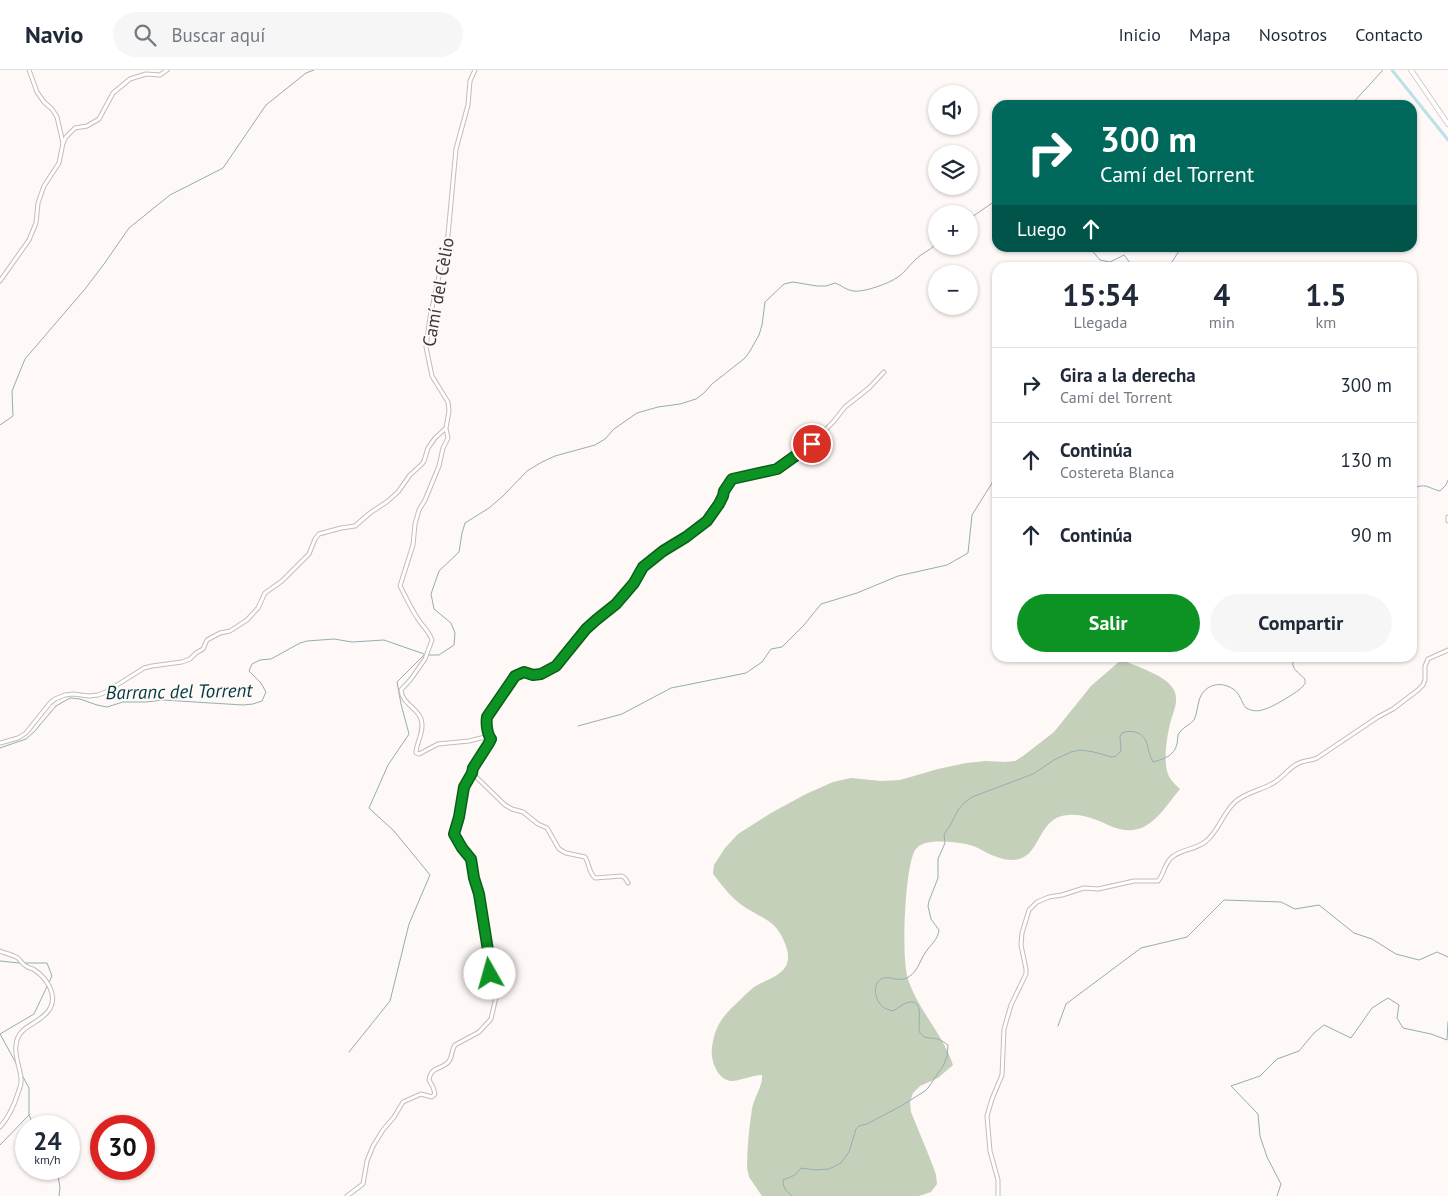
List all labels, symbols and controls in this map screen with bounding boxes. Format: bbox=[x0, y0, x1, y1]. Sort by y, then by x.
search box bbox=[113, 12, 463, 57]
text: Navio bbox=[25, 19, 83, 50]
icon: search bbox=[131, 21, 159, 49]
text: Buscar aquí bbox=[171, 23, 265, 47]
text: Inicio bbox=[1118, 23, 1161, 46]
text: Mapa bbox=[1189, 23, 1231, 46]
text: Nosotros bbox=[1259, 23, 1327, 46]
text: Contacto bbox=[1355, 23, 1423, 46]
map controls bbox=[928, 85, 978, 315]
button: sound bbox=[928, 85, 978, 135]
text: 300 m bbox=[1100, 116, 1197, 162]
icon: right bbox=[1017, 120, 1082, 185]
button: layers bbox=[928, 145, 978, 195]
text: Camí del Torrent bbox=[1100, 160, 1254, 188]
button: + bbox=[928, 205, 978, 255]
icon: ahead bbox=[1077, 215, 1105, 243]
text: Luego bbox=[1017, 217, 1067, 241]
street label: Camí del Cèlio bbox=[417, 236, 459, 348]
button: − bbox=[928, 265, 978, 315]
text: 15:54 bbox=[1062, 275, 1138, 314]
text: 4 bbox=[1213, 275, 1230, 314]
text: 1.5 bbox=[1305, 275, 1347, 314]
text: Llegada bbox=[1073, 312, 1127, 332]
text: min bbox=[1209, 312, 1235, 332]
text: km bbox=[1316, 312, 1336, 332]
text: Gira a la derecha bbox=[1060, 363, 1196, 387]
icon: right bbox=[1017, 371, 1045, 399]
text: 300 m bbox=[1340, 373, 1392, 397]
text: Camí del Torrent bbox=[1060, 387, 1172, 407]
pin bbox=[791, 423, 833, 465]
icon: arrive bbox=[798, 430, 826, 458]
text: Continúa bbox=[1060, 438, 1132, 462]
icon: ahead bbox=[1017, 446, 1045, 474]
text: 130 m bbox=[1340, 448, 1392, 472]
text: Costereta Blanca bbox=[1060, 462, 1174, 482]
icon: ahead bbox=[1017, 521, 1045, 549]
text: Continúa bbox=[1060, 523, 1132, 547]
text: 90 m bbox=[1351, 523, 1392, 547]
button: Salir bbox=[1017, 594, 1200, 652]
button: Compartir bbox=[1210, 594, 1392, 652]
water label: Barranc del Torrent bbox=[106, 678, 254, 704]
position arrow bbox=[463, 947, 515, 999]
speed limit sign: 30 bbox=[90, 1115, 155, 1180]
text: 24 bbox=[33, 1125, 62, 1157]
text: km/h bbox=[34, 1152, 61, 1167]

